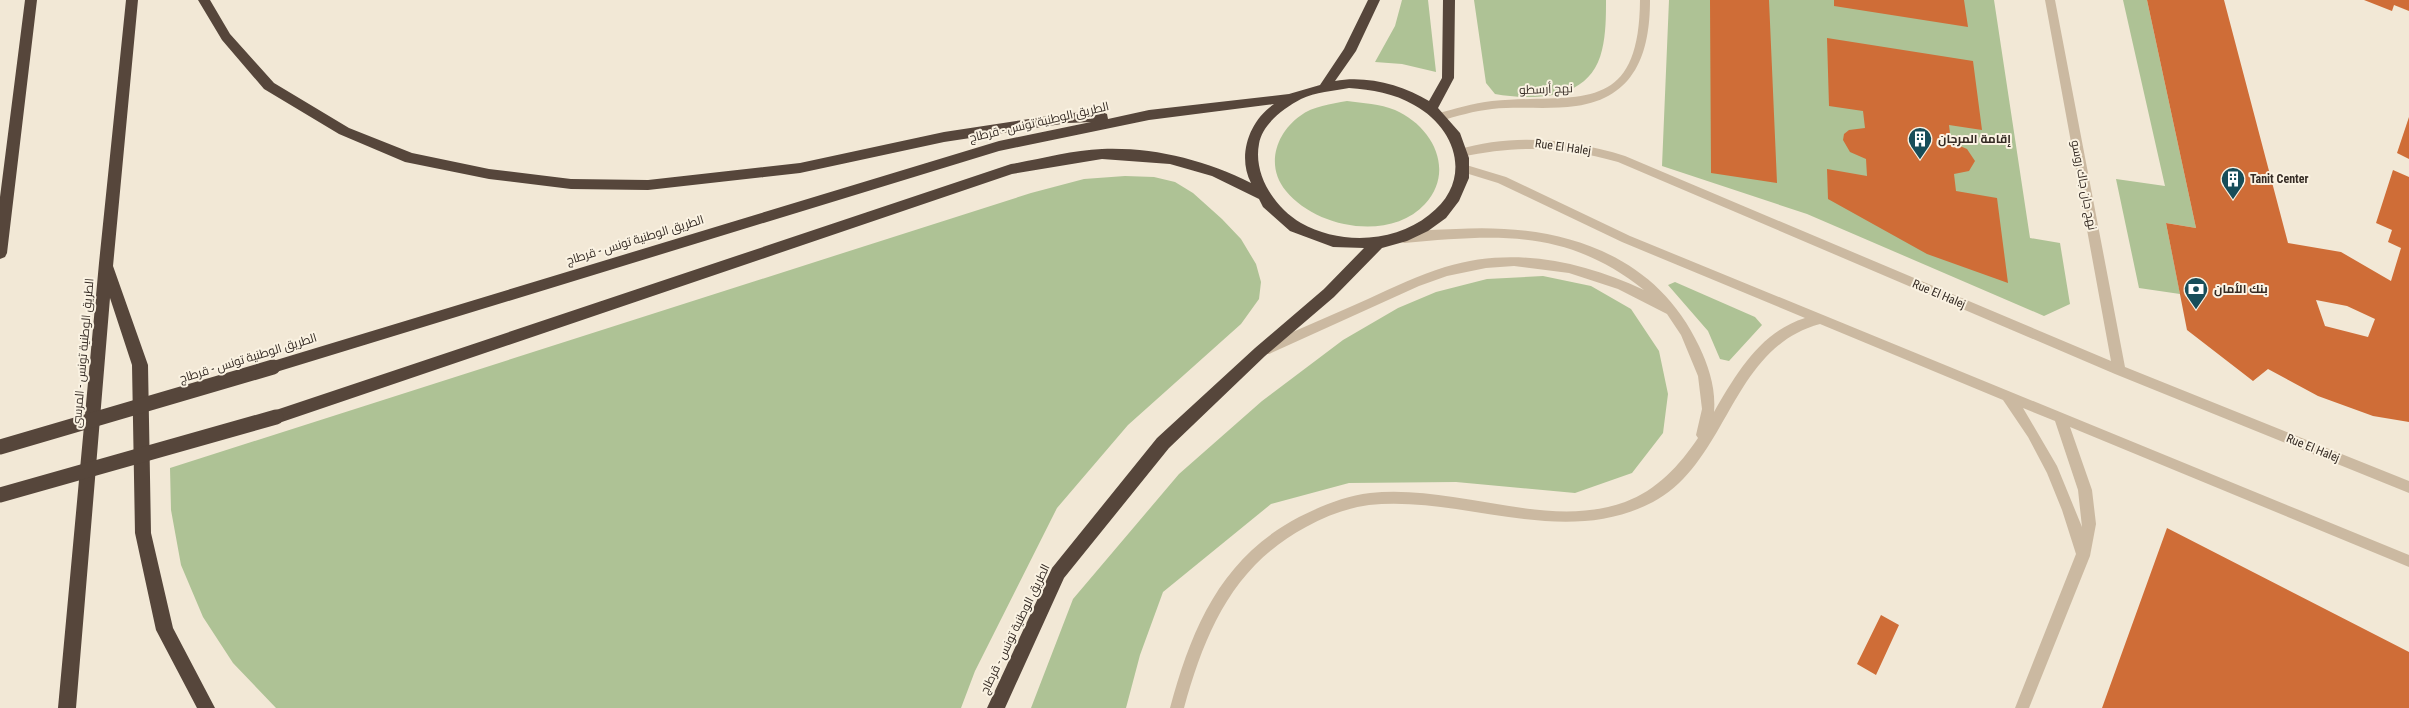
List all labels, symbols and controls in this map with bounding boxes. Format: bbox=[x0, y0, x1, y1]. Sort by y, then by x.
street label: نهج أرسطو bbox=[1519, 80, 1573, 98]
street label: الطريق الوطنية تونس - قرطاج bbox=[968, 99, 1110, 146]
building icon: إقامة المرجان bbox=[1907, 126, 1933, 160]
place label: إقامة المرجان bbox=[1938, 132, 2011, 147]
street label: Rue El Halej bbox=[1534, 136, 1592, 158]
street label: نهج جان جاك روسو bbox=[2067, 139, 2100, 231]
building icon: Tanit Center bbox=[2220, 166, 2246, 200]
place label: Tanit Center bbox=[2250, 172, 2308, 186]
street label: الطريق الوطنية تونس - قرطاج bbox=[565, 212, 706, 269]
bank icon: بنك الأمان bbox=[2183, 276, 2209, 310]
street label: Rue El Halej bbox=[1910, 277, 1968, 311]
street label: الطريق الوطنية تونس - المرسى bbox=[69, 278, 97, 428]
place label: بنك الأمان bbox=[2214, 282, 2268, 297]
street label: الطريق الوطنية تونس - قرطاج bbox=[178, 330, 319, 387]
street label: Rue El Halej bbox=[2284, 431, 2342, 465]
street label: الطريق الوطنية تونس - قرطاج bbox=[977, 562, 1054, 697]

